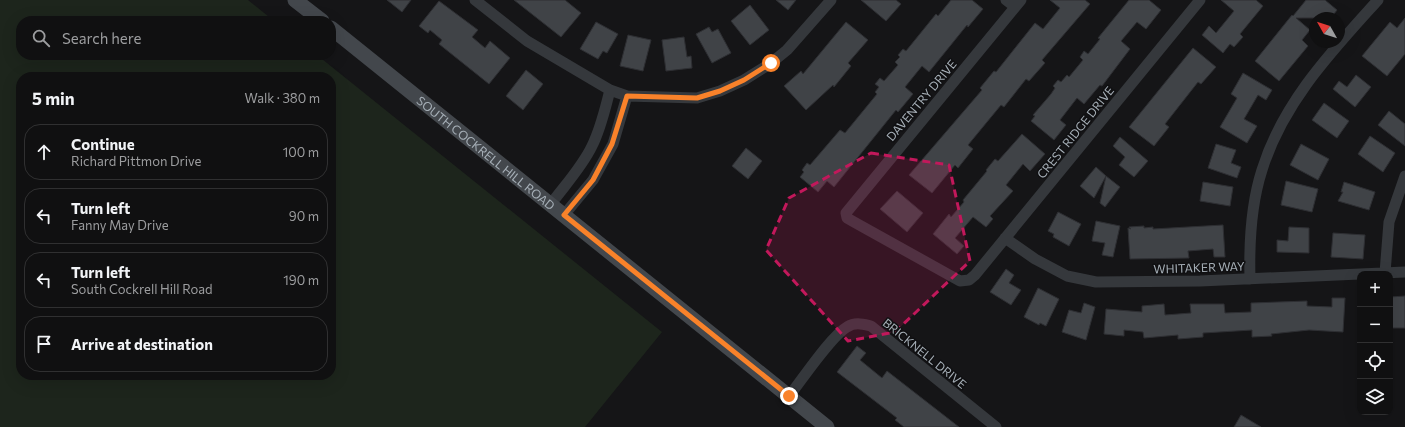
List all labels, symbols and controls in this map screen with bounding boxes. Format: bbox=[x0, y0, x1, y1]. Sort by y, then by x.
north arrow bbox=[1309, 12, 1345, 48]
search box bbox=[16, 16, 336, 60]
icon: search bbox=[30, 27, 52, 49]
text: Search here bbox=[62, 29, 141, 47]
route start bbox=[762, 54, 780, 72]
street label: DAVENTRY DRIVE bbox=[883, 57, 959, 143]
street label: CREST RIDGE DRIVE bbox=[1034, 83, 1116, 181]
text: 5 min bbox=[32, 88, 75, 109]
text: Walk · 380 m bbox=[245, 90, 320, 106]
street label: SOUTH COCKRELL HILL ROAD bbox=[414, 93, 558, 213]
text: Continue bbox=[71, 135, 135, 153]
icon: ahead bbox=[33, 141, 55, 163]
text: 100 m bbox=[283, 144, 319, 160]
text: Richard Pittmon Drive bbox=[71, 153, 201, 169]
text: Turn left bbox=[71, 199, 130, 217]
icon: left bbox=[33, 205, 55, 227]
text: 90 m bbox=[289, 208, 319, 224]
text: Fanny May Drive bbox=[71, 217, 169, 233]
street label: WHITAKER WAY bbox=[1153, 258, 1245, 276]
text: Turn left bbox=[71, 263, 130, 281]
icon: left bbox=[33, 269, 55, 291]
map controls bbox=[1357, 271, 1393, 415]
button: + bbox=[1357, 271, 1393, 307]
text: 190 m bbox=[283, 272, 319, 288]
text: South Cockrell Hill Road bbox=[71, 281, 213, 297]
button: − bbox=[1357, 307, 1393, 343]
street label: BRICKNELL DRIVE bbox=[880, 315, 970, 391]
icon: arrive bbox=[33, 333, 55, 355]
text: Arrive at destination bbox=[71, 335, 213, 353]
button: locate bbox=[1357, 343, 1393, 379]
button: layers bbox=[1357, 379, 1393, 415]
route end bbox=[780, 387, 798, 405]

